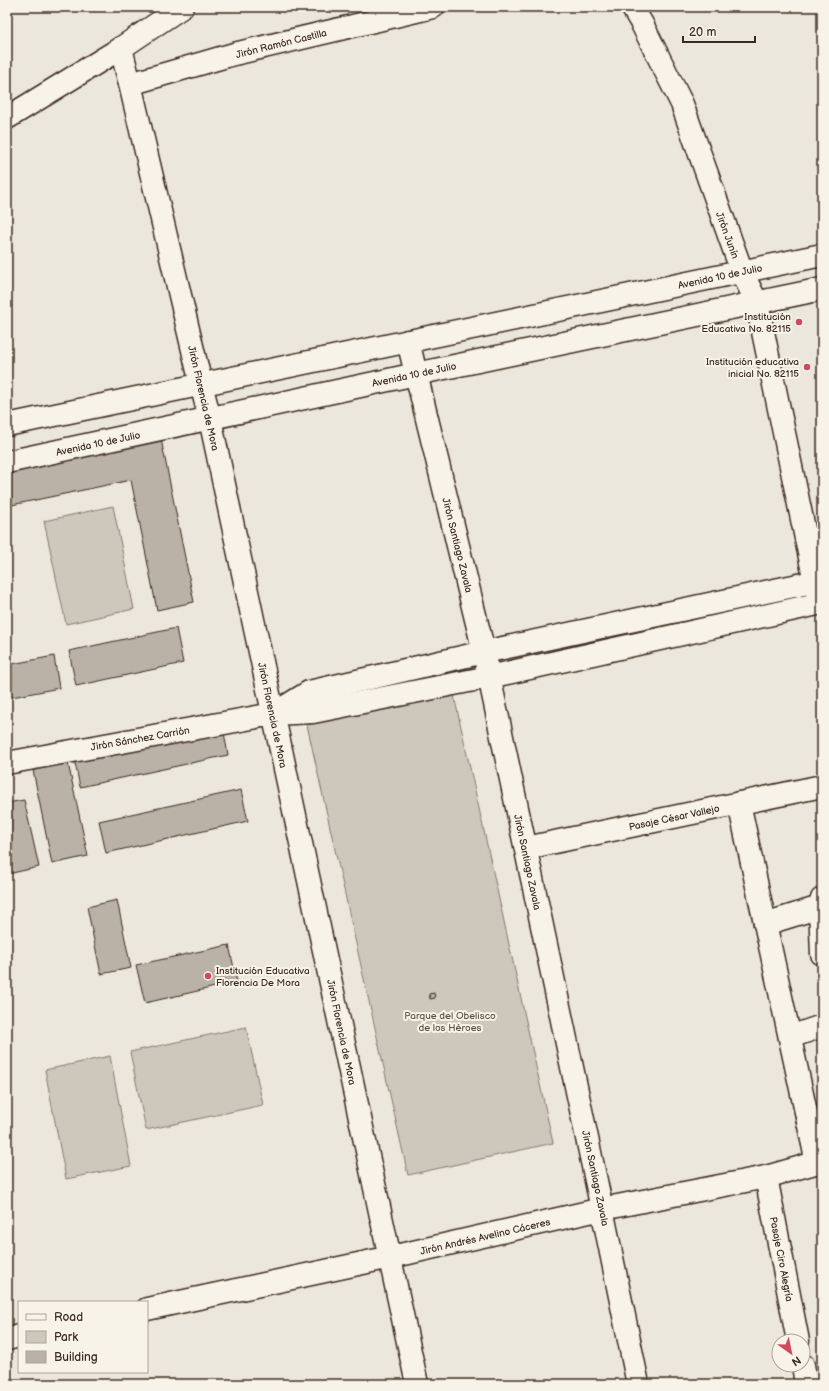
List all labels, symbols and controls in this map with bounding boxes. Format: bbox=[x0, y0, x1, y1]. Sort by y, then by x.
scale bar bbox=[683, 18, 755, 44]
text: 20 m bbox=[689, 25, 716, 40]
street label: Jirón Ramón Castilla bbox=[234, 27, 328, 61]
street label: Jirón Junín bbox=[713, 210, 741, 261]
street label: Avenida 10 de Julio bbox=[677, 262, 764, 292]
place label: Institución Educativa No. 82115 bbox=[701, 311, 791, 335]
marker: Institución Educativa No. 82115 bbox=[794, 317, 804, 327]
street label: Jirón Florencia de Mora bbox=[185, 344, 221, 452]
place label: Institución educativa inicial No. 82115 bbox=[706, 356, 799, 380]
street label: Avenida 10 de Julio bbox=[371, 360, 458, 390]
marker: Institución educativa inicial No. 82115 bbox=[802, 362, 812, 372]
street label: Avenida 10 de Julio bbox=[55, 429, 142, 459]
street label: Jirón Santiago Zavala bbox=[439, 496, 475, 594]
street label: Jirón Florencia de Mora bbox=[255, 661, 289, 769]
street label: Jirón Sánchez Carrión bbox=[90, 724, 191, 754]
street label: Pasaje César Vallejo bbox=[628, 802, 721, 833]
street label: Jirón Santiago Zavala bbox=[511, 813, 543, 911]
place label: Institución Educativa Florencia De Mora bbox=[216, 965, 310, 989]
marker: Institución Educativa Florencia De Mora bbox=[203, 971, 213, 981]
street label: Jirón Florencia de Mora bbox=[324, 978, 358, 1086]
park label: Parque del Obelisco de los Héroes bbox=[404, 1010, 496, 1034]
street label: Jirón Santiago Zavala bbox=[579, 1129, 611, 1227]
street label: Jirón Andrés Avelino Cáceres bbox=[419, 1216, 551, 1258]
street label: Pasaje Ciro Alegría bbox=[767, 1216, 795, 1303]
legend bbox=[18, 1301, 148, 1373]
text: Road bbox=[54, 1310, 83, 1325]
text: Park bbox=[54, 1330, 78, 1345]
north arrow bbox=[771, 1333, 811, 1373]
text: Building bbox=[54, 1350, 98, 1365]
text: N bbox=[789, 1353, 803, 1369]

